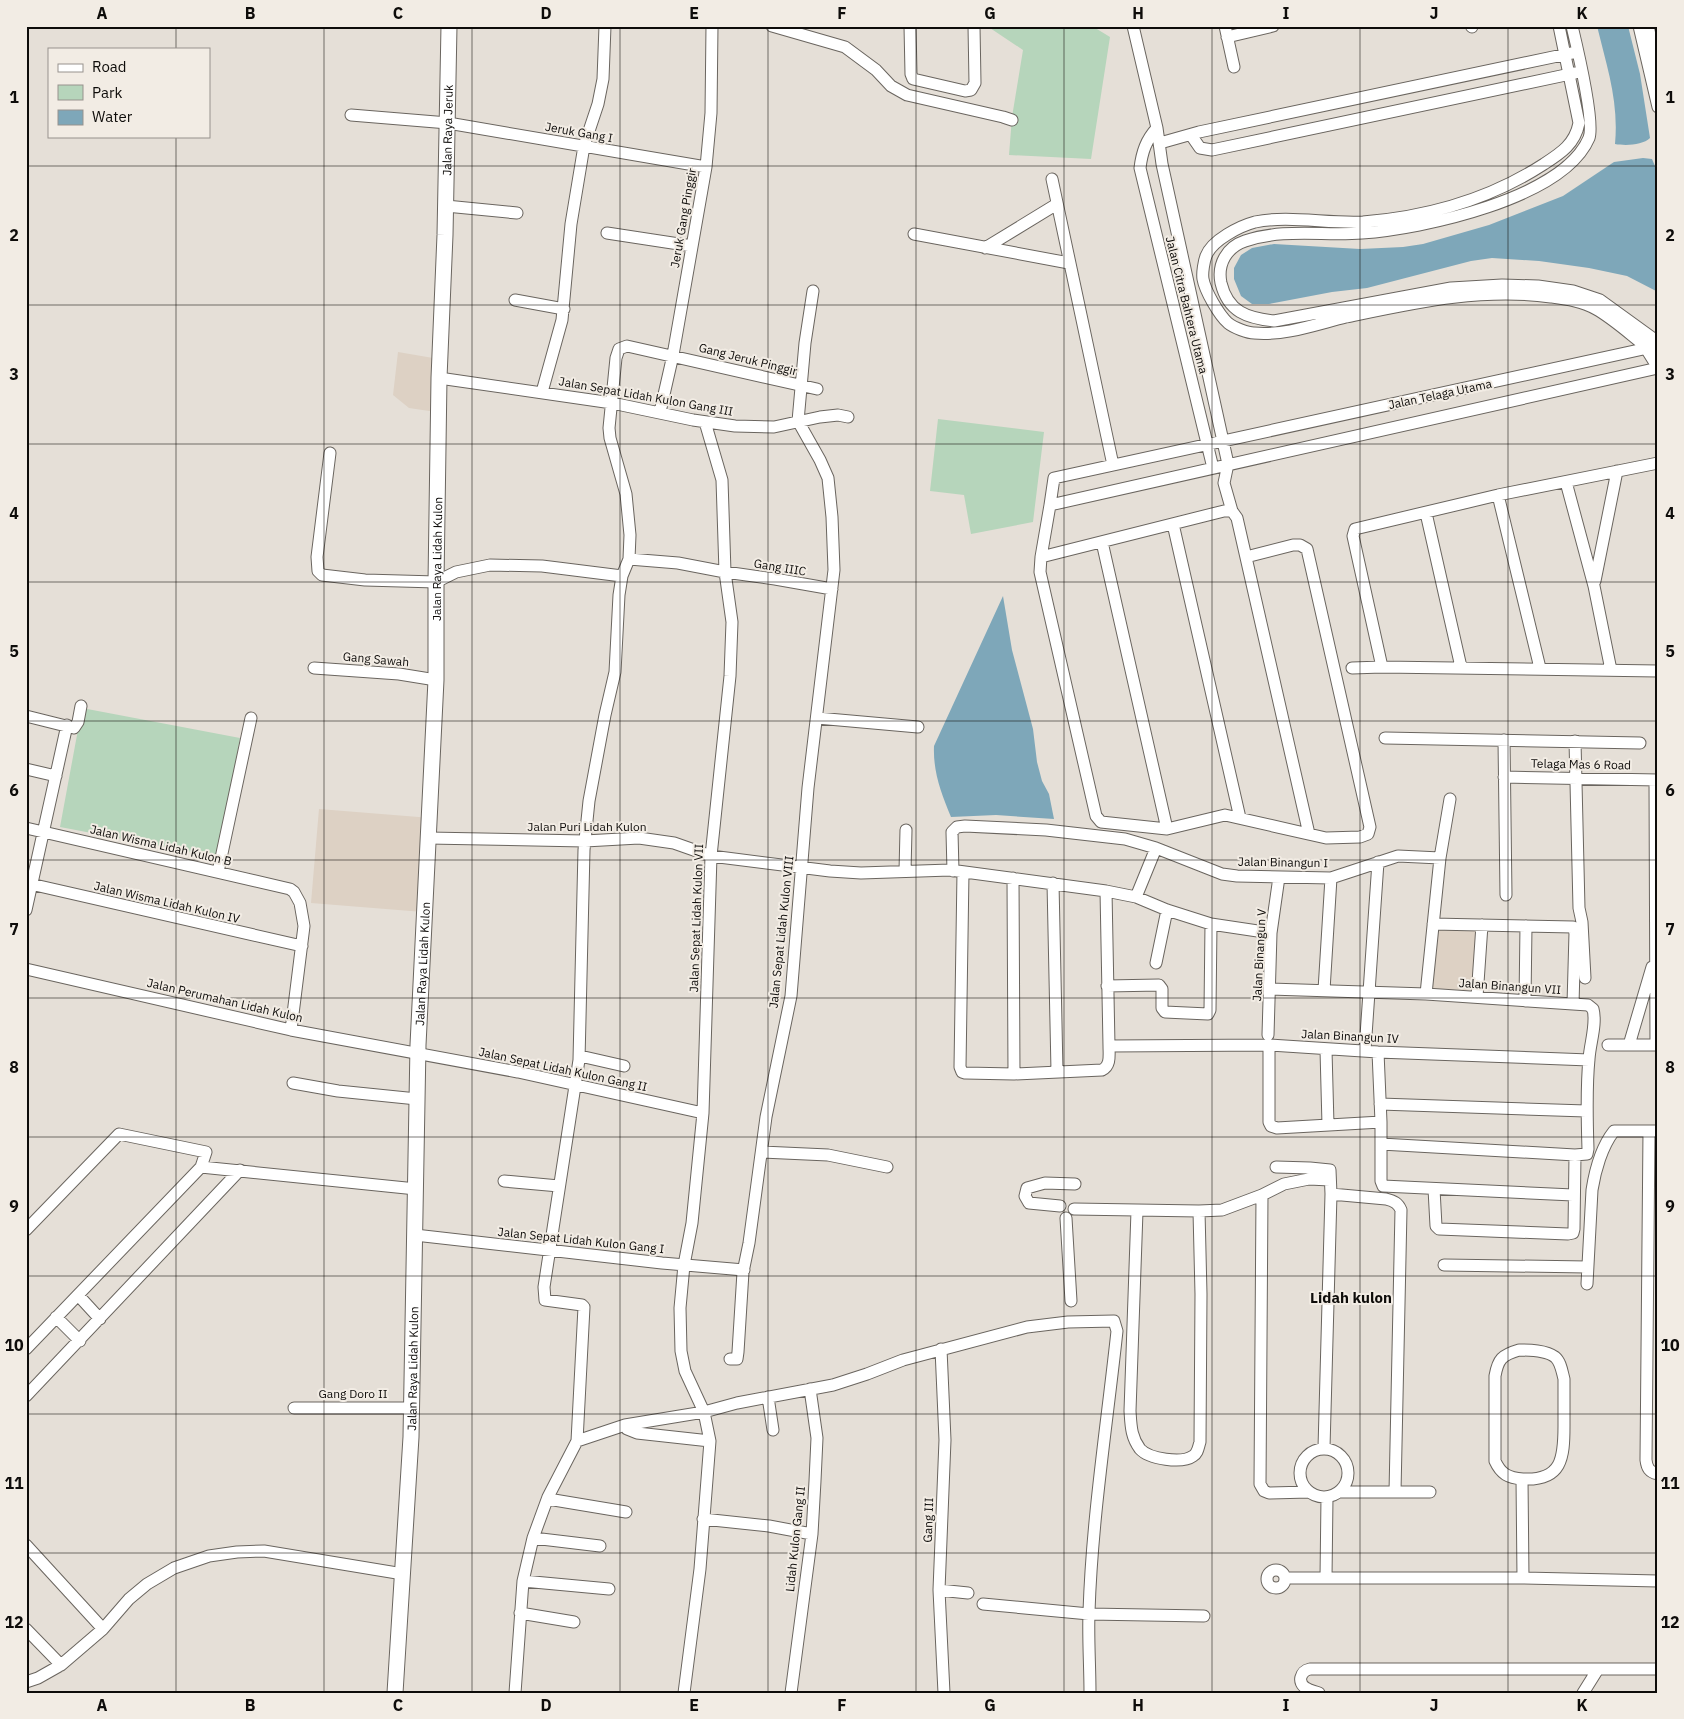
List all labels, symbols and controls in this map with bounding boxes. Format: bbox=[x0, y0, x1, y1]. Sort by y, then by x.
text: A bbox=[97, 3, 108, 23]
text: B bbox=[245, 3, 256, 23]
text: C bbox=[393, 3, 403, 23]
text: D bbox=[540, 3, 552, 23]
text: E bbox=[689, 3, 699, 23]
text: F bbox=[837, 3, 847, 23]
text: G bbox=[984, 3, 996, 23]
text: H bbox=[1132, 3, 1144, 23]
text: I bbox=[1283, 3, 1290, 23]
text: J bbox=[1430, 3, 1438, 23]
text: K bbox=[1576, 3, 1588, 23]
legend bbox=[48, 48, 210, 138]
text: Road bbox=[92, 57, 127, 76]
text: Park bbox=[92, 83, 122, 102]
street label: Jalan Raya Jeruk bbox=[439, 84, 455, 176]
text: 1 bbox=[9, 87, 19, 107]
text: 1 bbox=[1665, 87, 1675, 107]
text: Water bbox=[92, 107, 133, 126]
street label: Jeruk Gang I bbox=[544, 119, 614, 145]
street label: Jeruk Gang Pinggir bbox=[667, 166, 699, 269]
text: 2 bbox=[9, 225, 19, 245]
text: 2 bbox=[1665, 225, 1675, 245]
street label: Jalan Citra Bahtera Utama bbox=[1163, 235, 1211, 376]
street label: Gang Jeruk Pinggir bbox=[697, 340, 799, 379]
text: 3 bbox=[9, 364, 19, 384]
text: 3 bbox=[1665, 364, 1675, 384]
street label: Jalan Sepat Lidah Kulon Gang III bbox=[558, 373, 735, 419]
street label: Jalan Telaga Utama bbox=[1387, 376, 1494, 412]
street label: Jalan Raya Lidah Kulon bbox=[429, 497, 445, 621]
text: 4 bbox=[9, 503, 19, 523]
text: 4 bbox=[1665, 503, 1675, 523]
street label: Gang IIIC bbox=[753, 555, 808, 579]
text: 5 bbox=[9, 641, 19, 661]
text: 5 bbox=[1665, 641, 1675, 661]
street label: Gang Sawah bbox=[342, 649, 410, 669]
street label: Telaga Mas 6 Road bbox=[1531, 756, 1631, 772]
text: 6 bbox=[9, 780, 19, 800]
text: 6 bbox=[1665, 780, 1675, 800]
street label: Jalan Puri Lidah Kulon bbox=[527, 819, 647, 834]
street label: Jalan Wisma Lidah Kulon B bbox=[89, 821, 233, 869]
street label: Jalan Sepat Lidah Kulon VII bbox=[686, 843, 706, 993]
street label: Jalan Binangun I bbox=[1238, 854, 1328, 870]
street label: Jalan Sepat Lidah Kulon VIII bbox=[766, 855, 797, 1009]
street label: Jalan Wisma Lidah Kulon IV bbox=[93, 878, 242, 926]
street label: Jalan Raya Lidah Kulon bbox=[411, 901, 433, 1026]
street label: Jalan Binangun V bbox=[1249, 908, 1269, 1002]
text: 7 bbox=[9, 919, 19, 939]
text: 7 bbox=[1665, 919, 1675, 939]
street label: Jalan Perumahan Lidah Kulon bbox=[146, 975, 304, 1025]
street label: Jalan Binangun VII bbox=[1458, 975, 1562, 997]
street label: Jalan Binangun IV bbox=[1301, 1026, 1400, 1046]
street label: Jalan Sepat Lidah Kulon Gang II bbox=[477, 1044, 649, 1094]
text: 8 bbox=[9, 1057, 19, 1077]
text: 8 bbox=[1665, 1057, 1675, 1077]
text: 9 bbox=[9, 1196, 19, 1216]
text: 9 bbox=[1665, 1196, 1675, 1216]
street label: Jalan Sepat Lidah Kulon Gang I bbox=[497, 1224, 665, 1256]
district label: Lidah kulon bbox=[1310, 1288, 1392, 1307]
street label: Jalan Raya Lidah Kulon bbox=[404, 1306, 421, 1431]
text: 10 bbox=[4, 1335, 24, 1355]
text: 10 bbox=[1660, 1335, 1680, 1355]
street label: Gang Doro II bbox=[318, 1386, 388, 1401]
text: 11 bbox=[4, 1473, 24, 1493]
text: 11 bbox=[1660, 1473, 1680, 1493]
street label: Lidah Kulon Gang II bbox=[782, 1485, 808, 1593]
street label: Gang III bbox=[920, 1497, 936, 1543]
text: 12 bbox=[4, 1612, 24, 1632]
text: 12 bbox=[1660, 1612, 1680, 1632]
text: A bbox=[97, 1695, 108, 1715]
text: B bbox=[245, 1695, 256, 1715]
text: C bbox=[393, 1695, 403, 1715]
text: D bbox=[540, 1695, 552, 1715]
text: E bbox=[689, 1695, 699, 1715]
text: F bbox=[837, 1695, 847, 1715]
text: G bbox=[984, 1695, 996, 1715]
text: H bbox=[1132, 1695, 1144, 1715]
text: I bbox=[1283, 1695, 1290, 1715]
text: J bbox=[1430, 1695, 1438, 1715]
text: K bbox=[1576, 1695, 1588, 1715]

